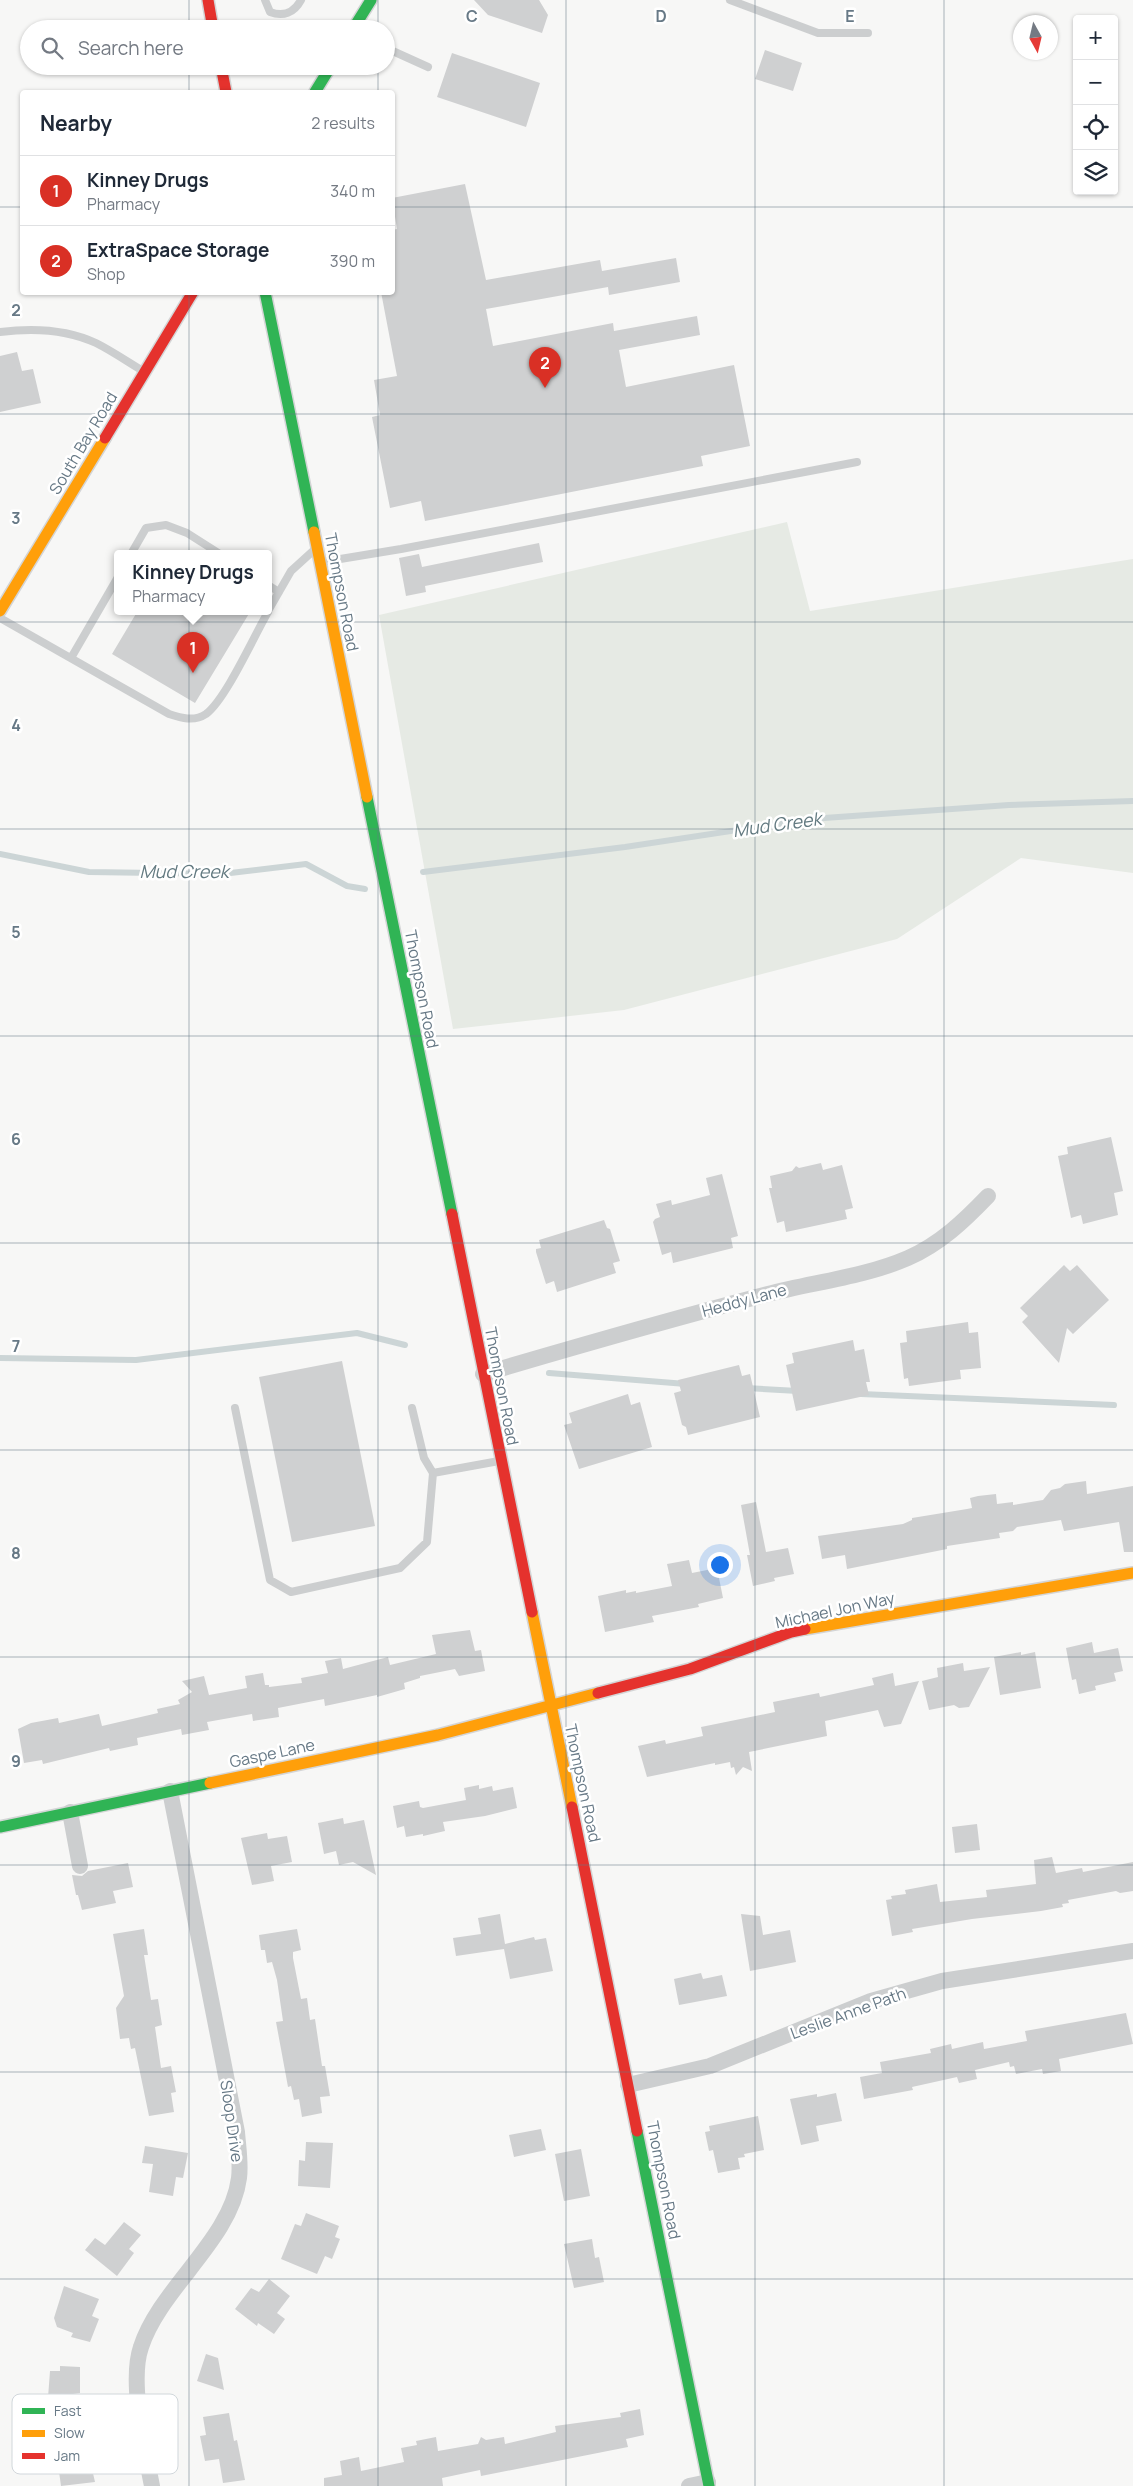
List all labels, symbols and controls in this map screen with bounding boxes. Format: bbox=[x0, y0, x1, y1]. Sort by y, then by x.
text: C bbox=[466, 5, 478, 27]
text: D bbox=[655, 5, 667, 27]
text: E bbox=[845, 5, 855, 27]
north arrow bbox=[1013, 15, 1058, 60]
map controls bbox=[1073, 15, 1118, 195]
button: + bbox=[1073, 15, 1118, 60]
search box bbox=[20, 20, 395, 75]
icon: search bbox=[38, 34, 66, 62]
text: Search here bbox=[78, 35, 184, 61]
button: − bbox=[1073, 60, 1118, 105]
button: locate bbox=[1073, 105, 1118, 150]
text: Nearby bbox=[40, 109, 112, 137]
text: 2 results bbox=[311, 112, 375, 134]
button: layers bbox=[1073, 150, 1118, 195]
text: Kinney Drugs bbox=[87, 167, 209, 193]
text: 1 bbox=[52, 180, 60, 202]
text: 340 m bbox=[330, 180, 375, 202]
text: Pharmacy bbox=[87, 193, 160, 215]
text: ExtraSpace Storage bbox=[87, 237, 270, 263]
text: 2 bbox=[51, 250, 61, 272]
text: 390 m bbox=[330, 250, 375, 272]
text: Shop bbox=[87, 263, 125, 285]
text: 2 bbox=[11, 299, 21, 321]
pin: 2 bbox=[529, 347, 561, 388]
street label: South Bay Road bbox=[44, 388, 122, 498]
text: 3 bbox=[11, 507, 21, 529]
street label: Thompson Road bbox=[320, 531, 364, 653]
popup bbox=[114, 550, 272, 615]
text: Kinney Drugs bbox=[132, 559, 254, 585]
text: Pharmacy bbox=[132, 585, 205, 607]
pin: 1 bbox=[177, 632, 209, 673]
text: 4 bbox=[11, 714, 21, 736]
water label: Mud Creek bbox=[731, 805, 826, 842]
water label: Mud Creek bbox=[139, 859, 232, 883]
text: 5 bbox=[11, 921, 21, 943]
street label: Thompson Road bbox=[400, 928, 444, 1050]
text: 6 bbox=[11, 1128, 21, 1150]
street label: Heddy Lane bbox=[699, 1278, 789, 1322]
street label: Thompson Road bbox=[480, 1325, 524, 1447]
text: 7 bbox=[12, 1335, 20, 1357]
text: 8 bbox=[11, 1542, 21, 1564]
your location bbox=[707, 1552, 733, 1578]
street label: Michael Jon Way bbox=[773, 1587, 897, 1633]
street label: Thompson Road bbox=[560, 1722, 606, 1844]
street label: Gaspe Lane bbox=[227, 1733, 317, 1773]
text: 9 bbox=[11, 1750, 21, 1772]
street label: Leslie Anne Path bbox=[787, 1982, 909, 2044]
street label: Sloop Drive bbox=[215, 2079, 249, 2163]
street label: Thompson Road bbox=[642, 2119, 686, 2241]
legend bbox=[12, 2394, 178, 2474]
text: Fast bbox=[54, 2401, 82, 2420]
text: Slow bbox=[54, 2423, 85, 2442]
text: Jam bbox=[54, 2446, 80, 2465]

